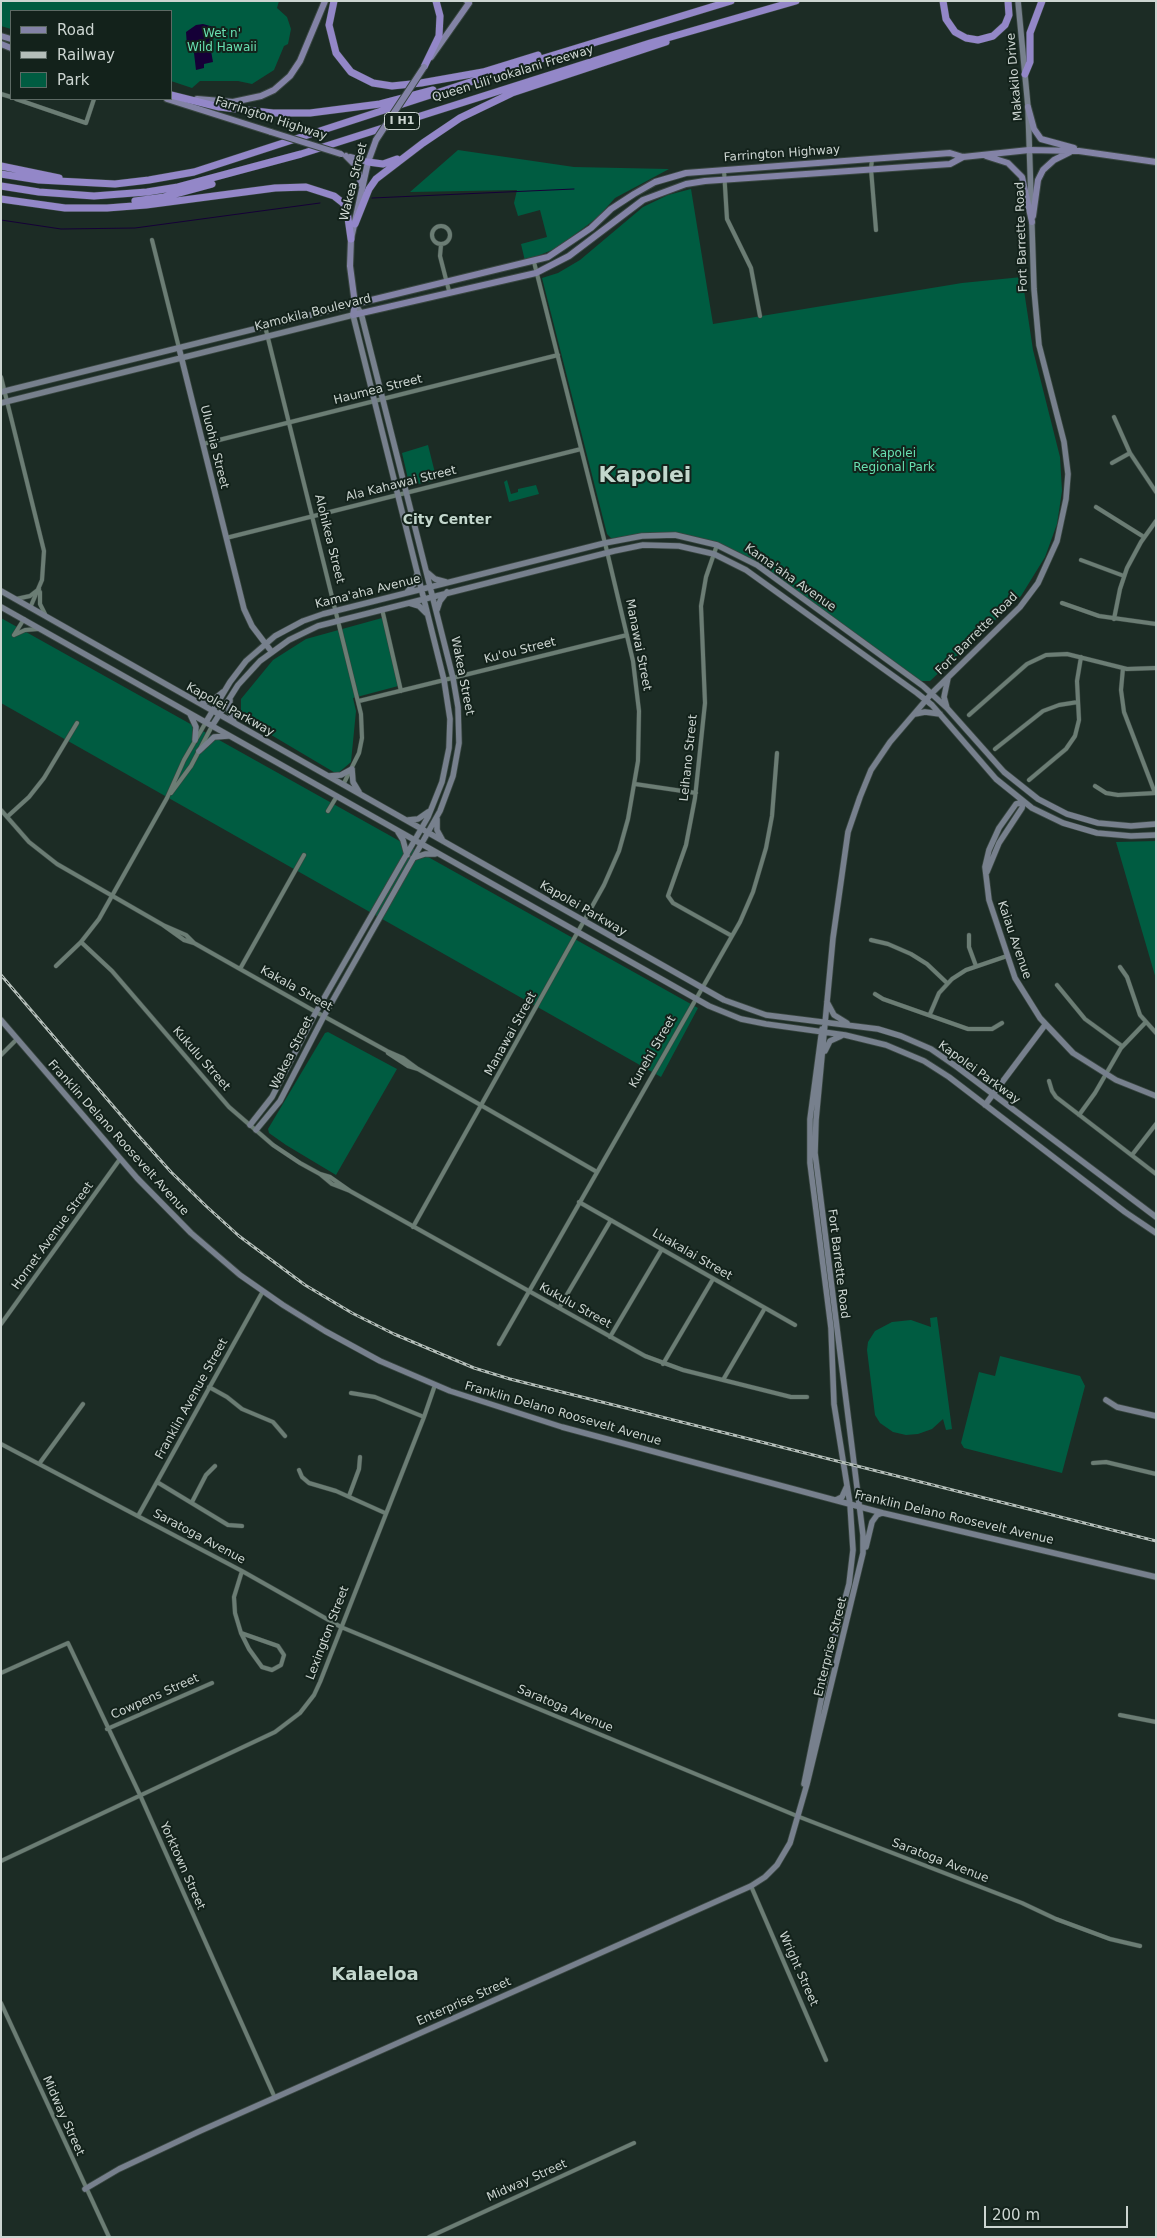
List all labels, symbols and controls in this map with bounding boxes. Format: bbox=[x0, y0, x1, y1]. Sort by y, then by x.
legend bbox=[10, 10, 172, 100]
text: Road bbox=[57, 21, 95, 39]
park label: Wet n' Wild Hawaii bbox=[187, 27, 257, 55]
street label: Makakilo Drive bbox=[1004, 32, 1026, 122]
street label: Queen Liliʻuokalani Freeway bbox=[431, 43, 595, 105]
text: Railway bbox=[57, 46, 115, 64]
text: Park bbox=[57, 71, 89, 89]
street label: Farrington Highway bbox=[213, 94, 329, 144]
road number: I H1 bbox=[384, 112, 420, 130]
street label: Wakea Street bbox=[337, 141, 371, 223]
street label: Farrington Highway bbox=[723, 143, 841, 165]
street label: Fort Barrette Road bbox=[1013, 182, 1031, 292]
street label: Kamokila Boulevard bbox=[253, 292, 373, 334]
street label: Haumea Street bbox=[332, 372, 424, 408]
street label: Uluohia Street bbox=[197, 404, 231, 490]
park label: Kapolei Regional Park bbox=[853, 447, 935, 475]
street label: Ala Kahawai Street bbox=[344, 463, 458, 505]
district label: Kapolei bbox=[599, 463, 691, 489]
street label: Alohikea Street bbox=[311, 493, 347, 585]
district label: City Center bbox=[403, 512, 491, 528]
street label: Kama'aha Avenue bbox=[742, 541, 838, 615]
street label: Kama'aha Avenue bbox=[314, 572, 422, 612]
street label: Fort Barrette Road bbox=[933, 590, 1021, 678]
street label: Manawai Street bbox=[622, 598, 654, 692]
street label: Wakea Street bbox=[447, 635, 477, 717]
street label: Ku'ou Street bbox=[483, 635, 557, 667]
street label: Kapolei Parkway bbox=[184, 680, 276, 740]
street label: Leihano Street bbox=[677, 714, 701, 802]
street label: Kapolei Parkway bbox=[537, 878, 629, 940]
street label: Kaiau Avenue bbox=[994, 899, 1034, 981]
street label: Kakala Street bbox=[257, 963, 335, 1015]
street label: Manawai Street bbox=[482, 990, 540, 1078]
street label: Kunehi Street bbox=[626, 1013, 680, 1091]
street label: Wakea Street bbox=[267, 1014, 317, 1092]
street label: Kukulu Street bbox=[169, 1024, 233, 1094]
street label: Kapolei Parkway bbox=[935, 1038, 1023, 1108]
street label: Franklin Delano Roosevelt Avenue bbox=[44, 1057, 192, 1219]
street label: Hornet Avenue Street bbox=[9, 1179, 97, 1293]
street label: Fort Barrette Road bbox=[824, 1208, 852, 1320]
street label: Luakalai Street bbox=[650, 1226, 734, 1284]
street label: Kukulu Street bbox=[536, 1280, 614, 1332]
street label: Franklin Avenue Street bbox=[153, 1336, 231, 1462]
street label: Franklin Delano Roosevelt Avenue bbox=[463, 1379, 663, 1449]
street label: Franklin Delano Roosevelt Avenue bbox=[853, 1488, 1055, 1548]
street label: Saratoga Avenue bbox=[150, 1507, 248, 1567]
street label: Lexington Street bbox=[303, 1584, 353, 1682]
street label: Enterprise Street bbox=[812, 1596, 850, 1698]
street label: Cowpens Street bbox=[109, 1671, 201, 1723]
street label: Saratoga Avenue bbox=[515, 1682, 615, 1736]
street label: Yorktown Street bbox=[156, 1820, 208, 1912]
street label: Saratoga Avenue bbox=[889, 1836, 991, 1886]
street label: Wright Street bbox=[775, 1930, 821, 2008]
district label: Kalaeloa bbox=[331, 1964, 419, 1986]
street label: Enterprise Street bbox=[414, 1975, 514, 2029]
street label: Midway Street bbox=[39, 2074, 87, 2158]
street label: Midway Street bbox=[485, 2157, 569, 2205]
scale bar bbox=[987, 2196, 1131, 2228]
text: 200 m bbox=[992, 2206, 1040, 2224]

